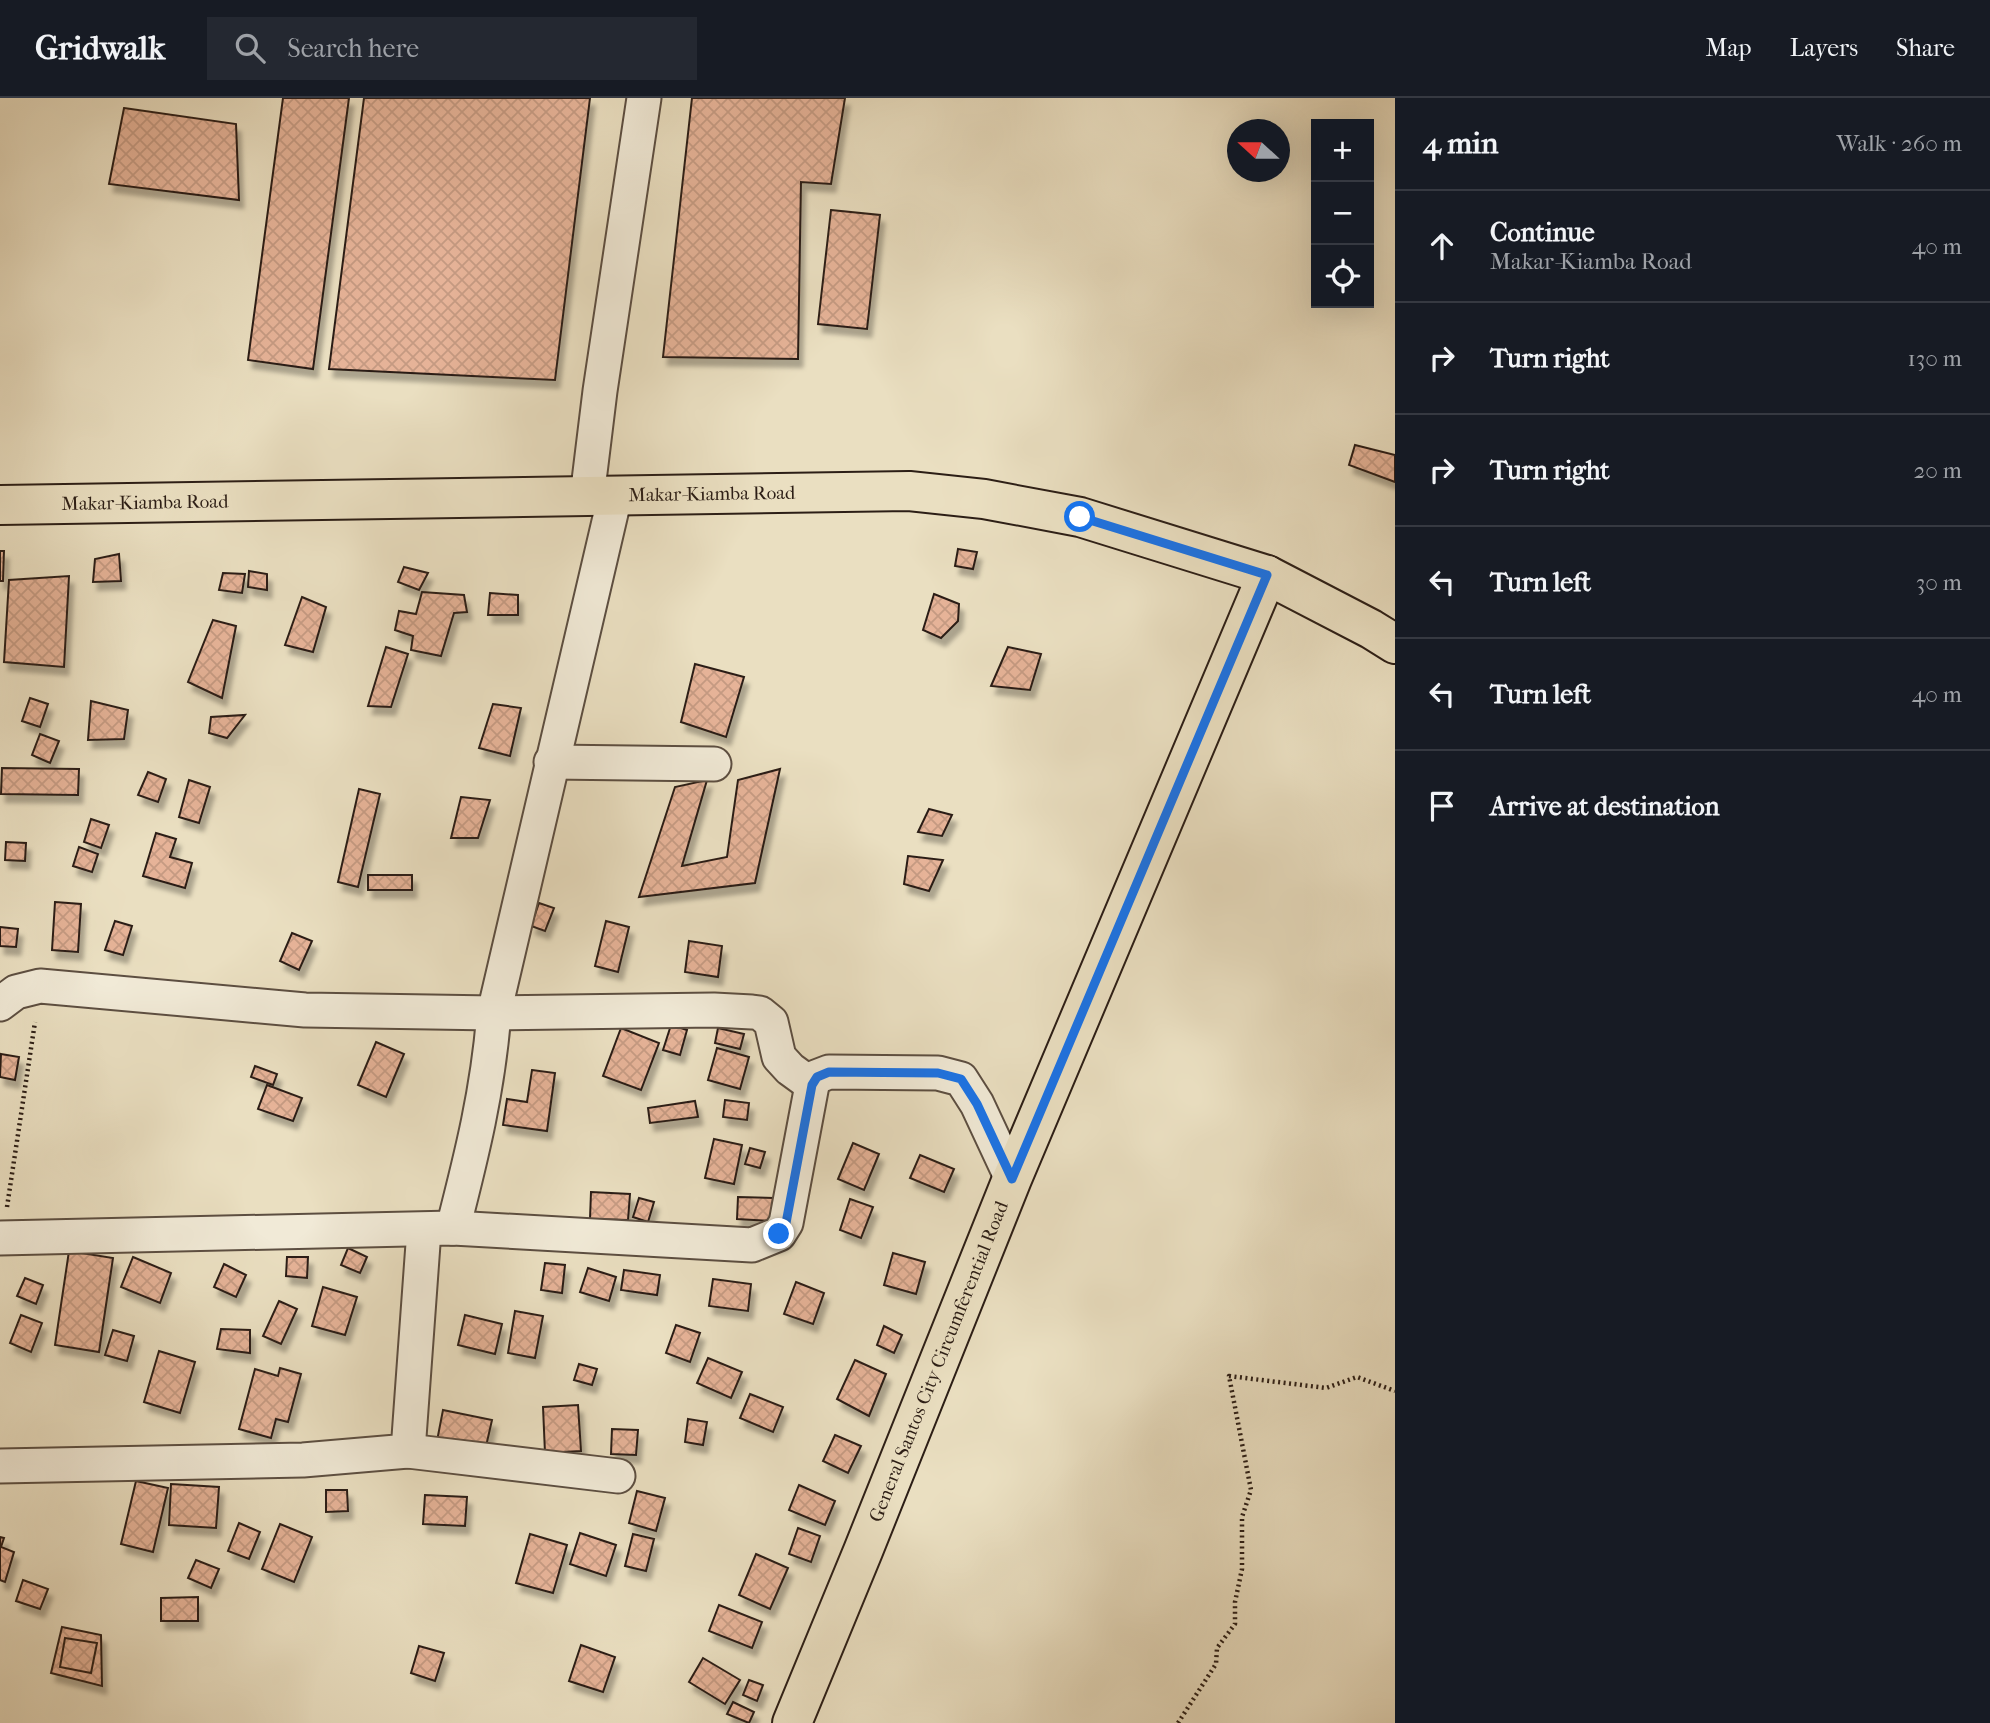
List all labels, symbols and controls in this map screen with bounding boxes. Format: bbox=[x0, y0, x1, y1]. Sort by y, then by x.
search box bbox=[207, 17, 697, 80]
text: Gridwalk bbox=[35, 29, 165, 68]
icon: search bbox=[231, 29, 269, 67]
text: Search here bbox=[287, 33, 419, 64]
text: Map bbox=[1706, 34, 1752, 62]
text: Layers bbox=[1790, 34, 1858, 62]
text: Share bbox=[1896, 34, 1955, 62]
north arrow bbox=[1227, 119, 1290, 182]
map controls bbox=[1311, 119, 1374, 308]
button: + bbox=[1311, 119, 1374, 182]
text: 4 min bbox=[1423, 126, 1498, 161]
text: Walk · 260 m bbox=[1837, 130, 1962, 157]
button: − bbox=[1311, 182, 1374, 245]
text: Continue bbox=[1490, 217, 1595, 248]
icon: ahead bbox=[1423, 227, 1461, 265]
text: 40 m bbox=[1912, 233, 1962, 260]
button: locate bbox=[1311, 245, 1374, 308]
text: Makar-Kiamba Road bbox=[1490, 248, 1692, 275]
icon: right bbox=[1423, 339, 1461, 377]
text: Turn right bbox=[1490, 343, 1610, 374]
text: 130 m bbox=[1908, 345, 1962, 372]
icon: right bbox=[1423, 451, 1461, 489]
text: Turn right bbox=[1490, 455, 1610, 486]
text: 20 m bbox=[1913, 457, 1962, 484]
street label: Makar-Kiamba Road bbox=[628, 482, 796, 506]
street label: Makar-Kiamba Road bbox=[61, 490, 229, 515]
route start bbox=[1064, 501, 1095, 532]
icon: left bbox=[1423, 563, 1461, 601]
text: Turn left bbox=[1490, 567, 1591, 598]
text: 30 m bbox=[1916, 569, 1962, 596]
icon: left bbox=[1423, 675, 1461, 713]
text: Turn left bbox=[1490, 679, 1591, 710]
text: 40 m bbox=[1912, 681, 1962, 708]
icon: arrive bbox=[1423, 787, 1461, 825]
text: Arrive at destination bbox=[1490, 791, 1720, 822]
street label: General Santos City Circumferential Road bbox=[865, 1198, 1013, 1525]
route end bbox=[763, 1218, 794, 1249]

